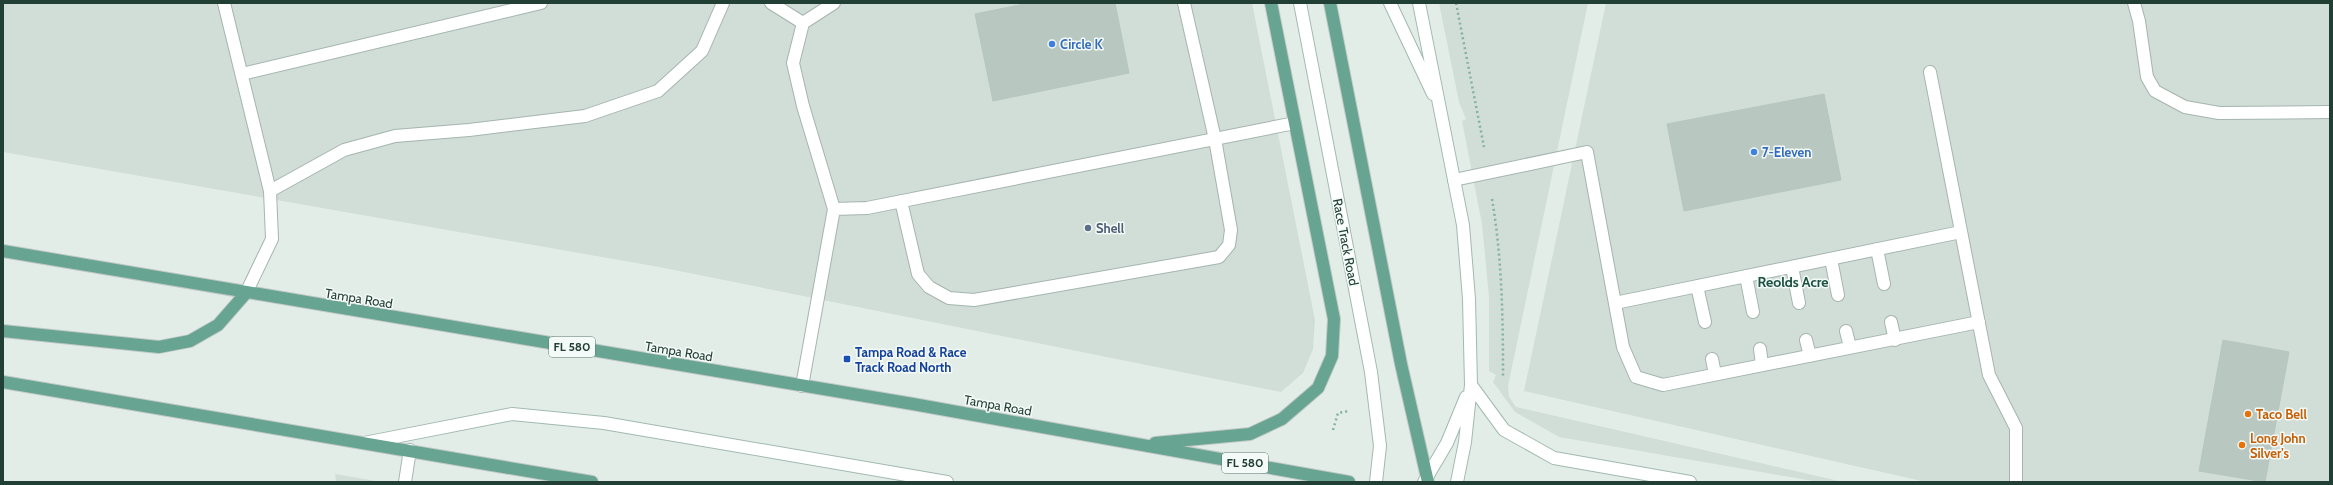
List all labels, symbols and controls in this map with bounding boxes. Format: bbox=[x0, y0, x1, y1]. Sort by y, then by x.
place label: Circle K bbox=[1060, 36, 1103, 52]
marker: Circle K bbox=[1047, 39, 1057, 49]
place label: 7-Eleven bbox=[1762, 144, 1811, 160]
marker: 7-Eleven bbox=[1749, 147, 1759, 157]
street label: Race Track Road bbox=[1330, 197, 1362, 287]
place label: Shell bbox=[1096, 220, 1125, 236]
marker: Shell bbox=[1083, 223, 1093, 233]
district label: Reolds Acre bbox=[1757, 273, 1829, 291]
street label: Tampa Road bbox=[324, 285, 394, 311]
road number: FL 580 bbox=[549, 337, 595, 357]
street label: Tampa Road bbox=[644, 338, 714, 364]
place label: Tampa Road & Race Track Road North bbox=[855, 344, 967, 375]
marker: Tampa Road & Race Track Road North bbox=[842, 354, 852, 364]
street label: Tampa Road bbox=[963, 391, 1033, 419]
place label: Taco Bell bbox=[2256, 406, 2307, 422]
marker: Taco Bell bbox=[2243, 409, 2253, 419]
place label: Long John Silver's bbox=[2250, 430, 2306, 461]
marker: Long John Silver's bbox=[2237, 440, 2247, 450]
road number: FL 580 bbox=[1222, 453, 1268, 473]

